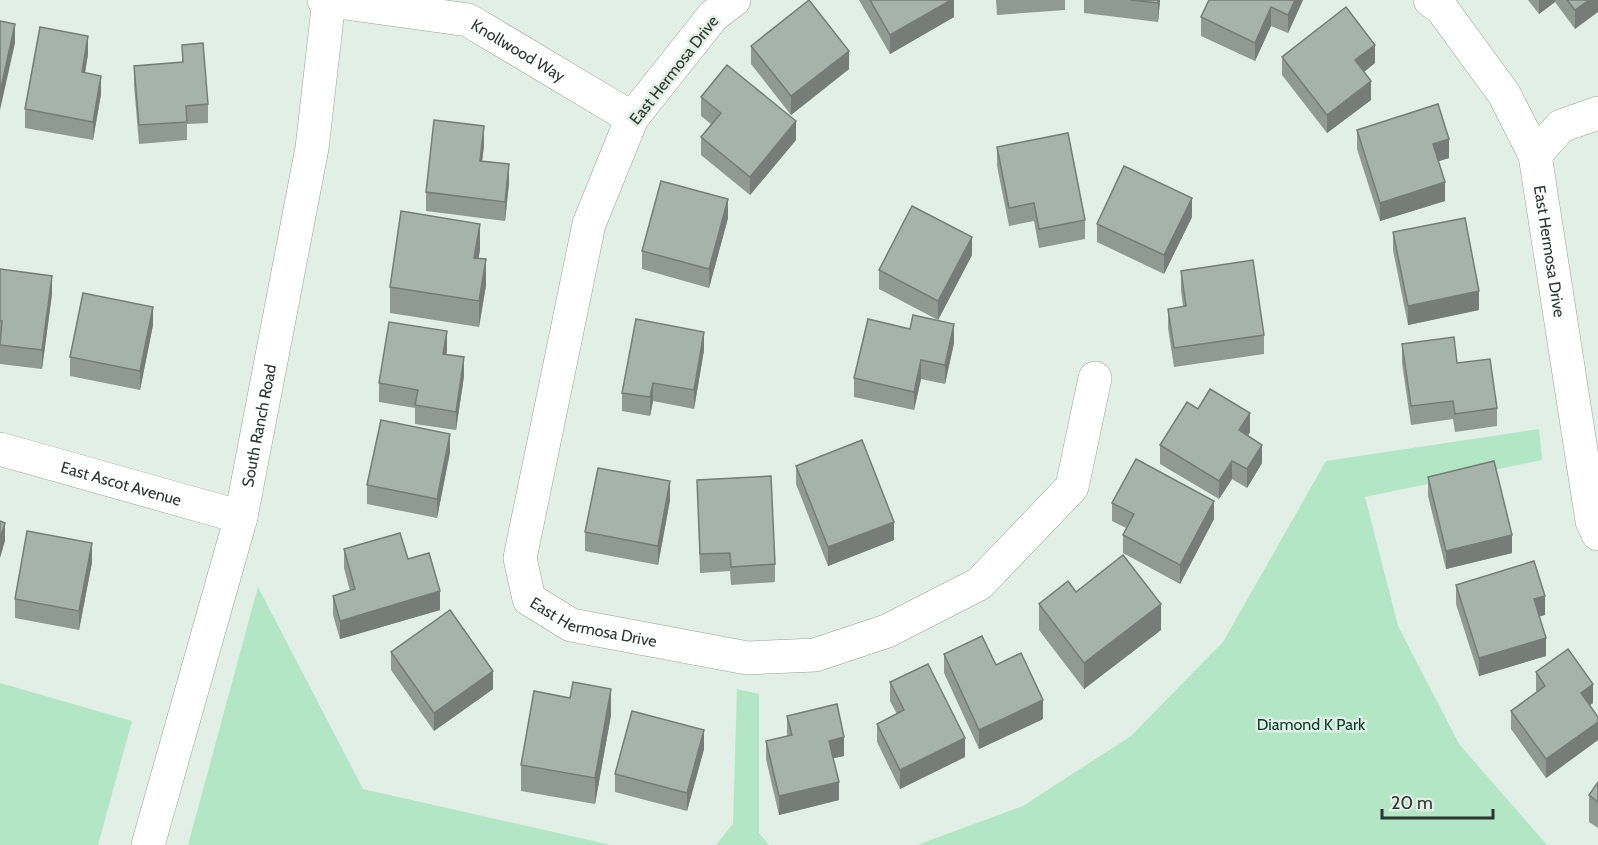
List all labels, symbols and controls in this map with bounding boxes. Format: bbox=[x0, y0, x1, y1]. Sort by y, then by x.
street label: East Hermosa Drive bbox=[626, 12, 722, 128]
street label: Knollwood Way bbox=[468, 15, 569, 85]
street label: East Hermosa Drive bbox=[1530, 184, 1570, 319]
street label: South Ranch Road bbox=[237, 363, 280, 489]
street label: East Ascot Avenue bbox=[59, 457, 184, 509]
street label: East Hermosa Drive bbox=[527, 593, 658, 650]
park label: Diamond K Park bbox=[1257, 715, 1366, 734]
scale bar bbox=[1382, 782, 1493, 820]
text: 20 m bbox=[1391, 792, 1433, 814]

